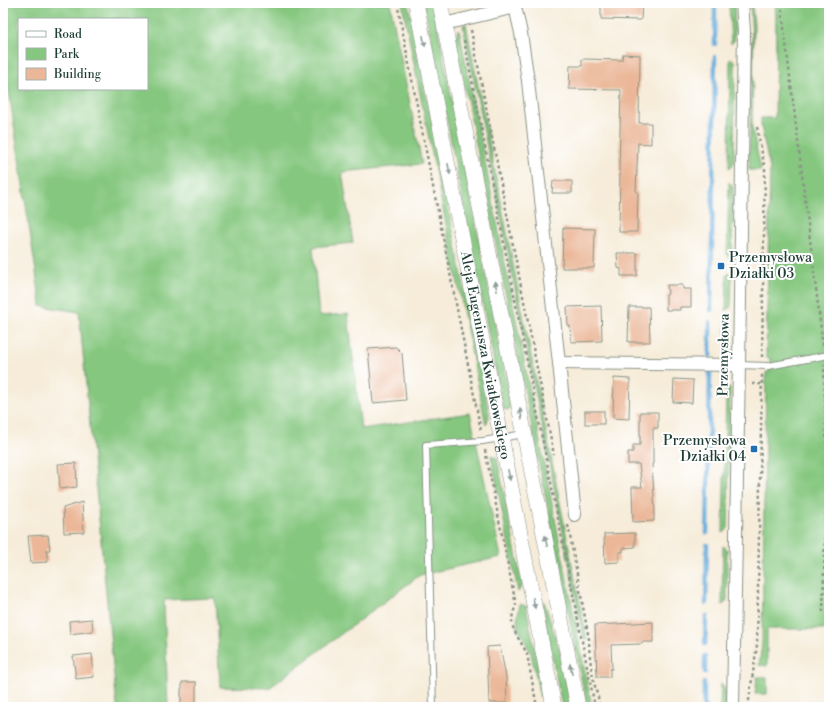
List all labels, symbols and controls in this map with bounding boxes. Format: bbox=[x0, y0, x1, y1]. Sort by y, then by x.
legend bbox=[18, 18, 148, 90]
text: Road bbox=[54, 27, 82, 42]
one-way arrow bbox=[421, 35, 427, 47]
text: Park bbox=[54, 47, 80, 62]
text: Building bbox=[53, 67, 102, 82]
one-way arrow bbox=[446, 163, 452, 175]
street label: Aleja Eugeniusza Kwiatkowskiego bbox=[456, 248, 514, 461]
place label: Przemysłowa Działki 03 bbox=[729, 249, 813, 283]
marker: Przemysłowa Działki 03 bbox=[716, 261, 726, 271]
one-way arrow bbox=[492, 280, 498, 292]
street label: Przemysłowa bbox=[714, 312, 734, 397]
one-way arrow bbox=[517, 407, 523, 420]
place label: Przemysłowa Działki 04 bbox=[663, 432, 747, 466]
marker: Przemysłowa Działki 04 bbox=[749, 444, 759, 454]
one-way arrow bbox=[506, 469, 512, 481]
one-way arrow bbox=[542, 535, 548, 547]
one-way arrow bbox=[531, 596, 537, 609]
one-way arrow bbox=[567, 663, 573, 675]

